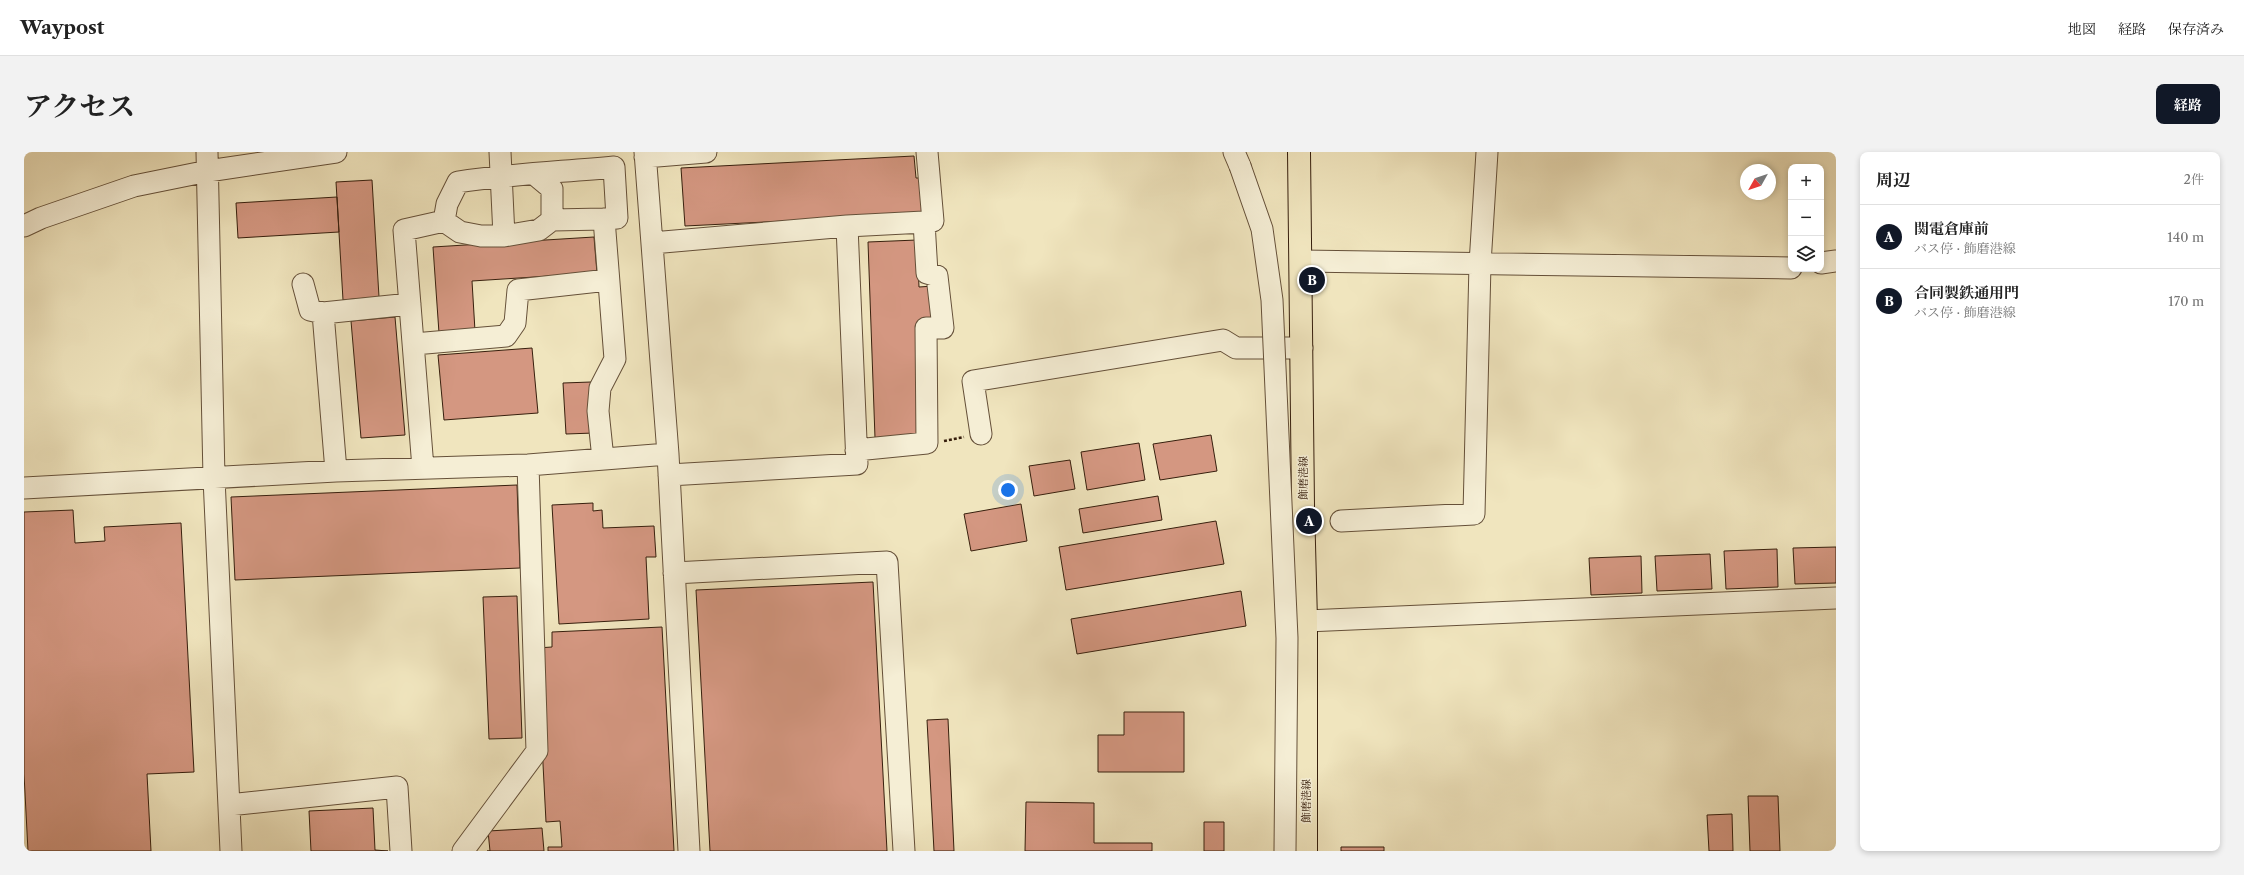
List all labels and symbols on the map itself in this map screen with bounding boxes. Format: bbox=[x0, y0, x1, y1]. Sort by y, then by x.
north arrow bbox=[1740, 164, 1776, 200]
pin: B bbox=[1299, 265, 1325, 295]
street label: 飾磨港線 bbox=[1296, 456, 1310, 500]
your location bbox=[998, 480, 1018, 500]
pin: A bbox=[1296, 506, 1322, 536]
street label: 飾磨港線 bbox=[1299, 779, 1313, 823]

